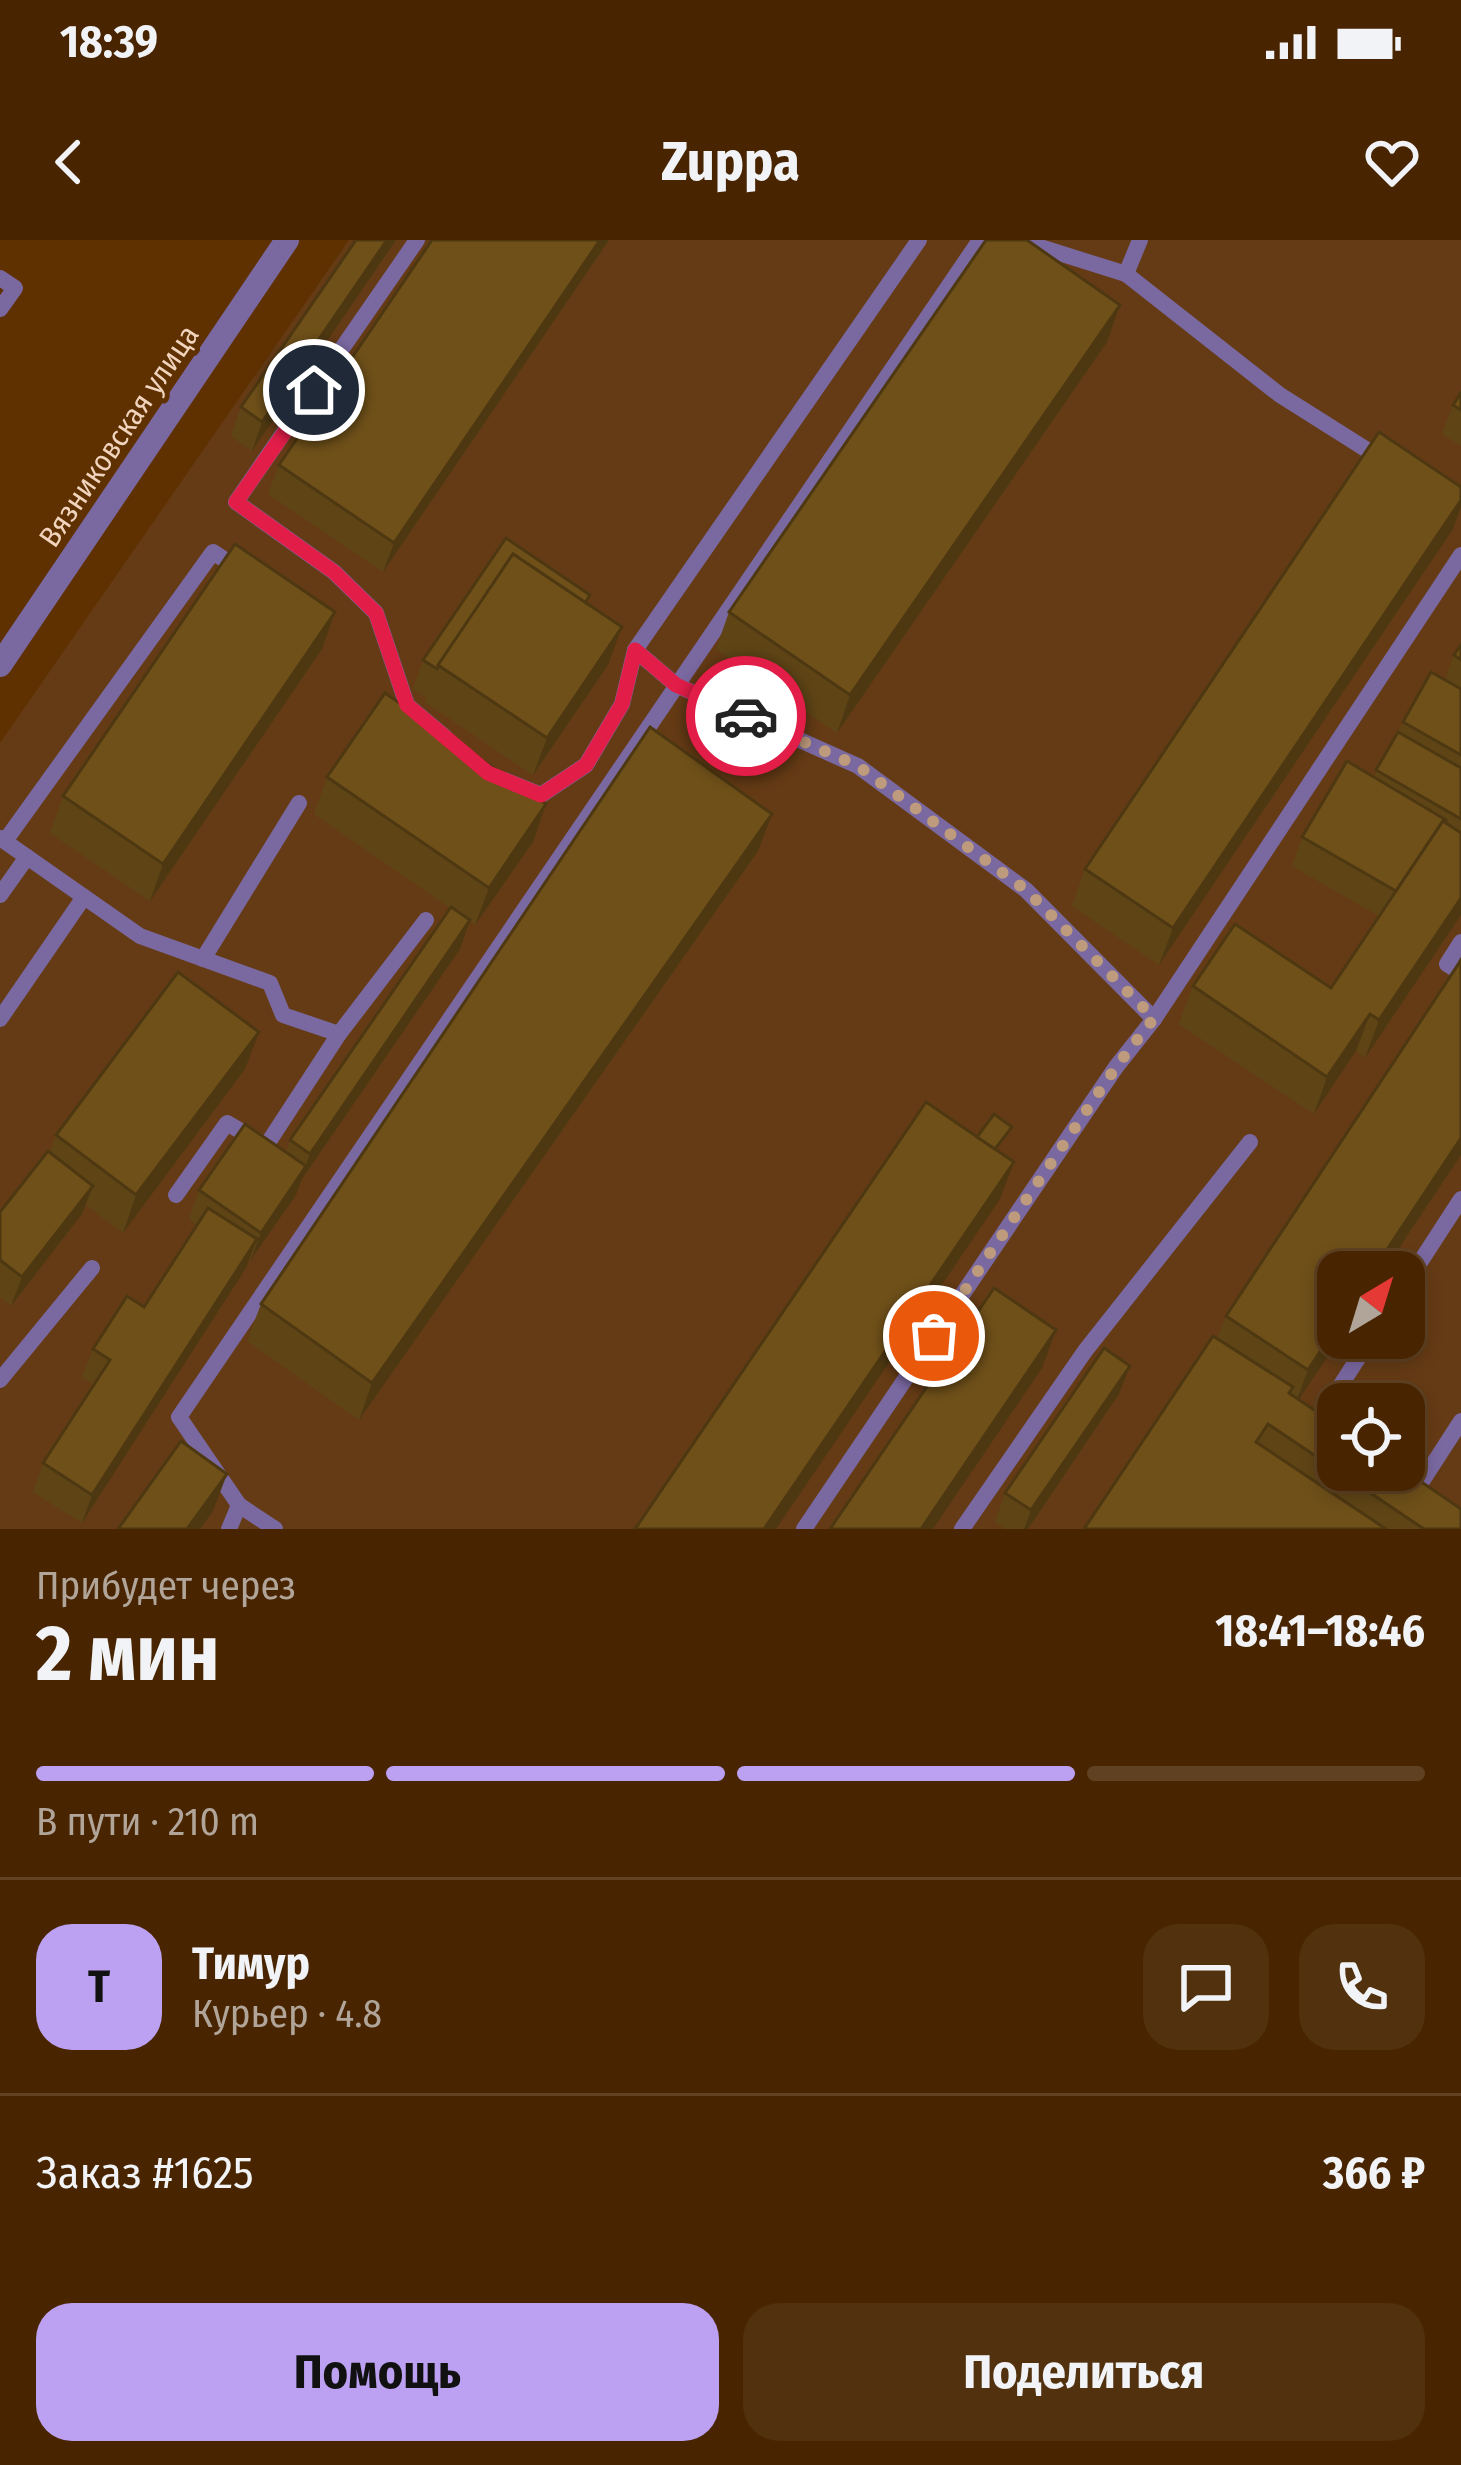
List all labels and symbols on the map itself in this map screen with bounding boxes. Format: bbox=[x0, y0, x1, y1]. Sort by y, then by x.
street label: Вязниковская улица bbox=[32, 318, 206, 554]
pin bbox=[263, 339, 365, 441]
courier bbox=[686, 656, 806, 776]
north arrow bbox=[1317, 1251, 1425, 1359]
pin bbox=[883, 1285, 985, 1387]

